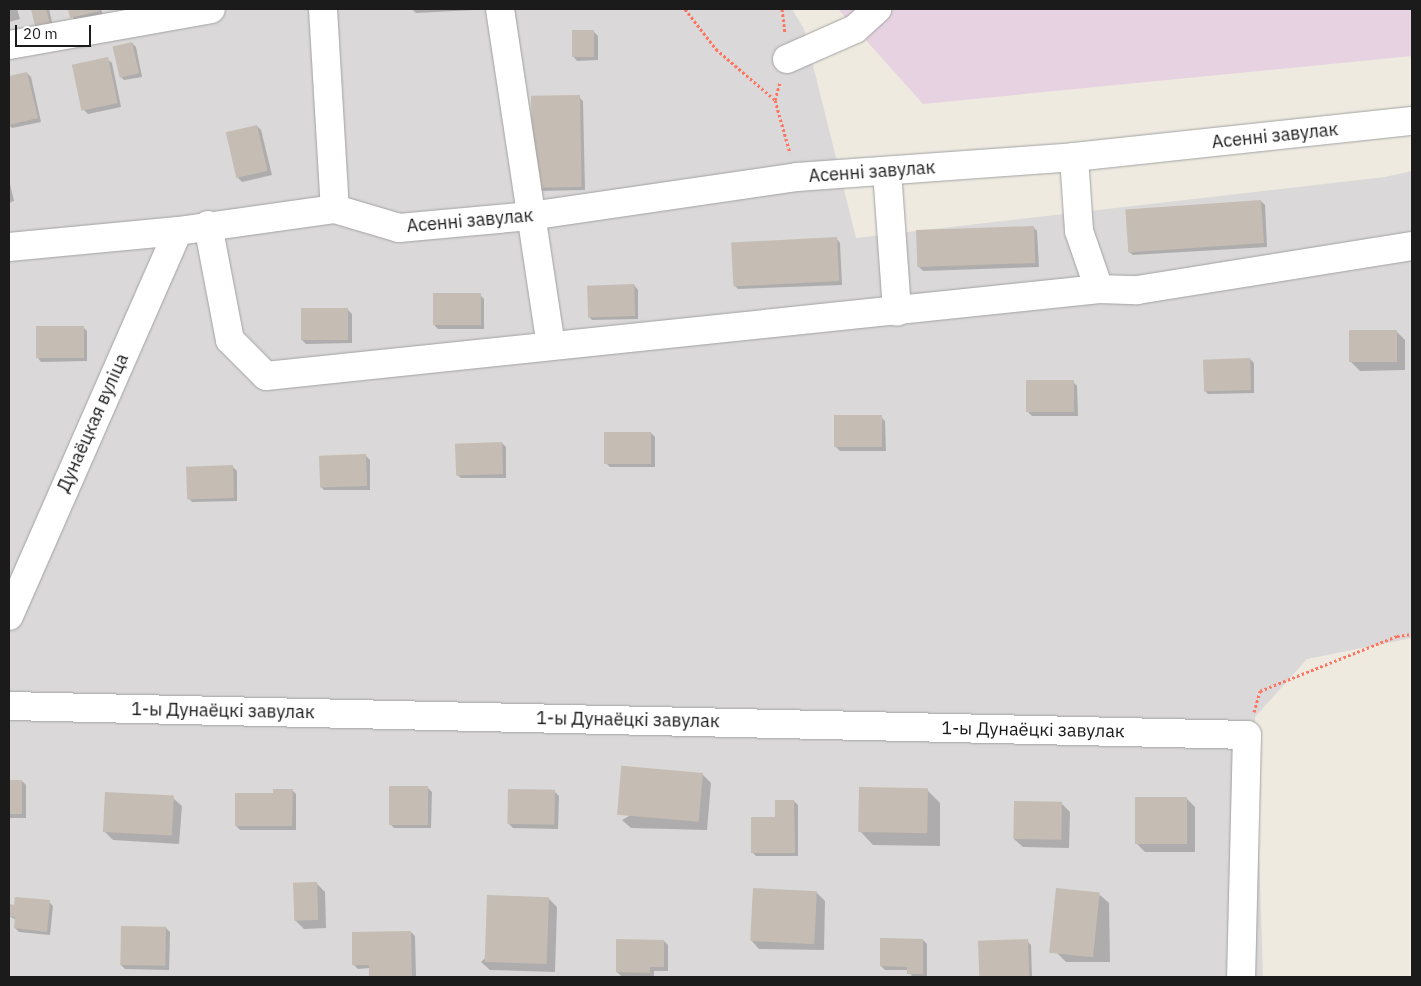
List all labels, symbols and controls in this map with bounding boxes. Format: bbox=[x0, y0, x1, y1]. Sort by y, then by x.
scale bar bbox=[18, 15, 94, 47]
text: 20 m bbox=[23, 24, 58, 43]
street label: Асенні завулак bbox=[1211, 119, 1339, 153]
street label: Асенні завулак bbox=[808, 157, 936, 187]
street label: Асенні завулак bbox=[406, 205, 534, 237]
street label: Дунаёцкая вуліца bbox=[53, 350, 133, 496]
street label: 1-ы Дунаёцкі завулак bbox=[131, 699, 315, 723]
street label: 1-ы Дунаёцкі завулак bbox=[536, 708, 720, 732]
street label: 1-ы Дунаёцкі завулак bbox=[941, 718, 1125, 742]

